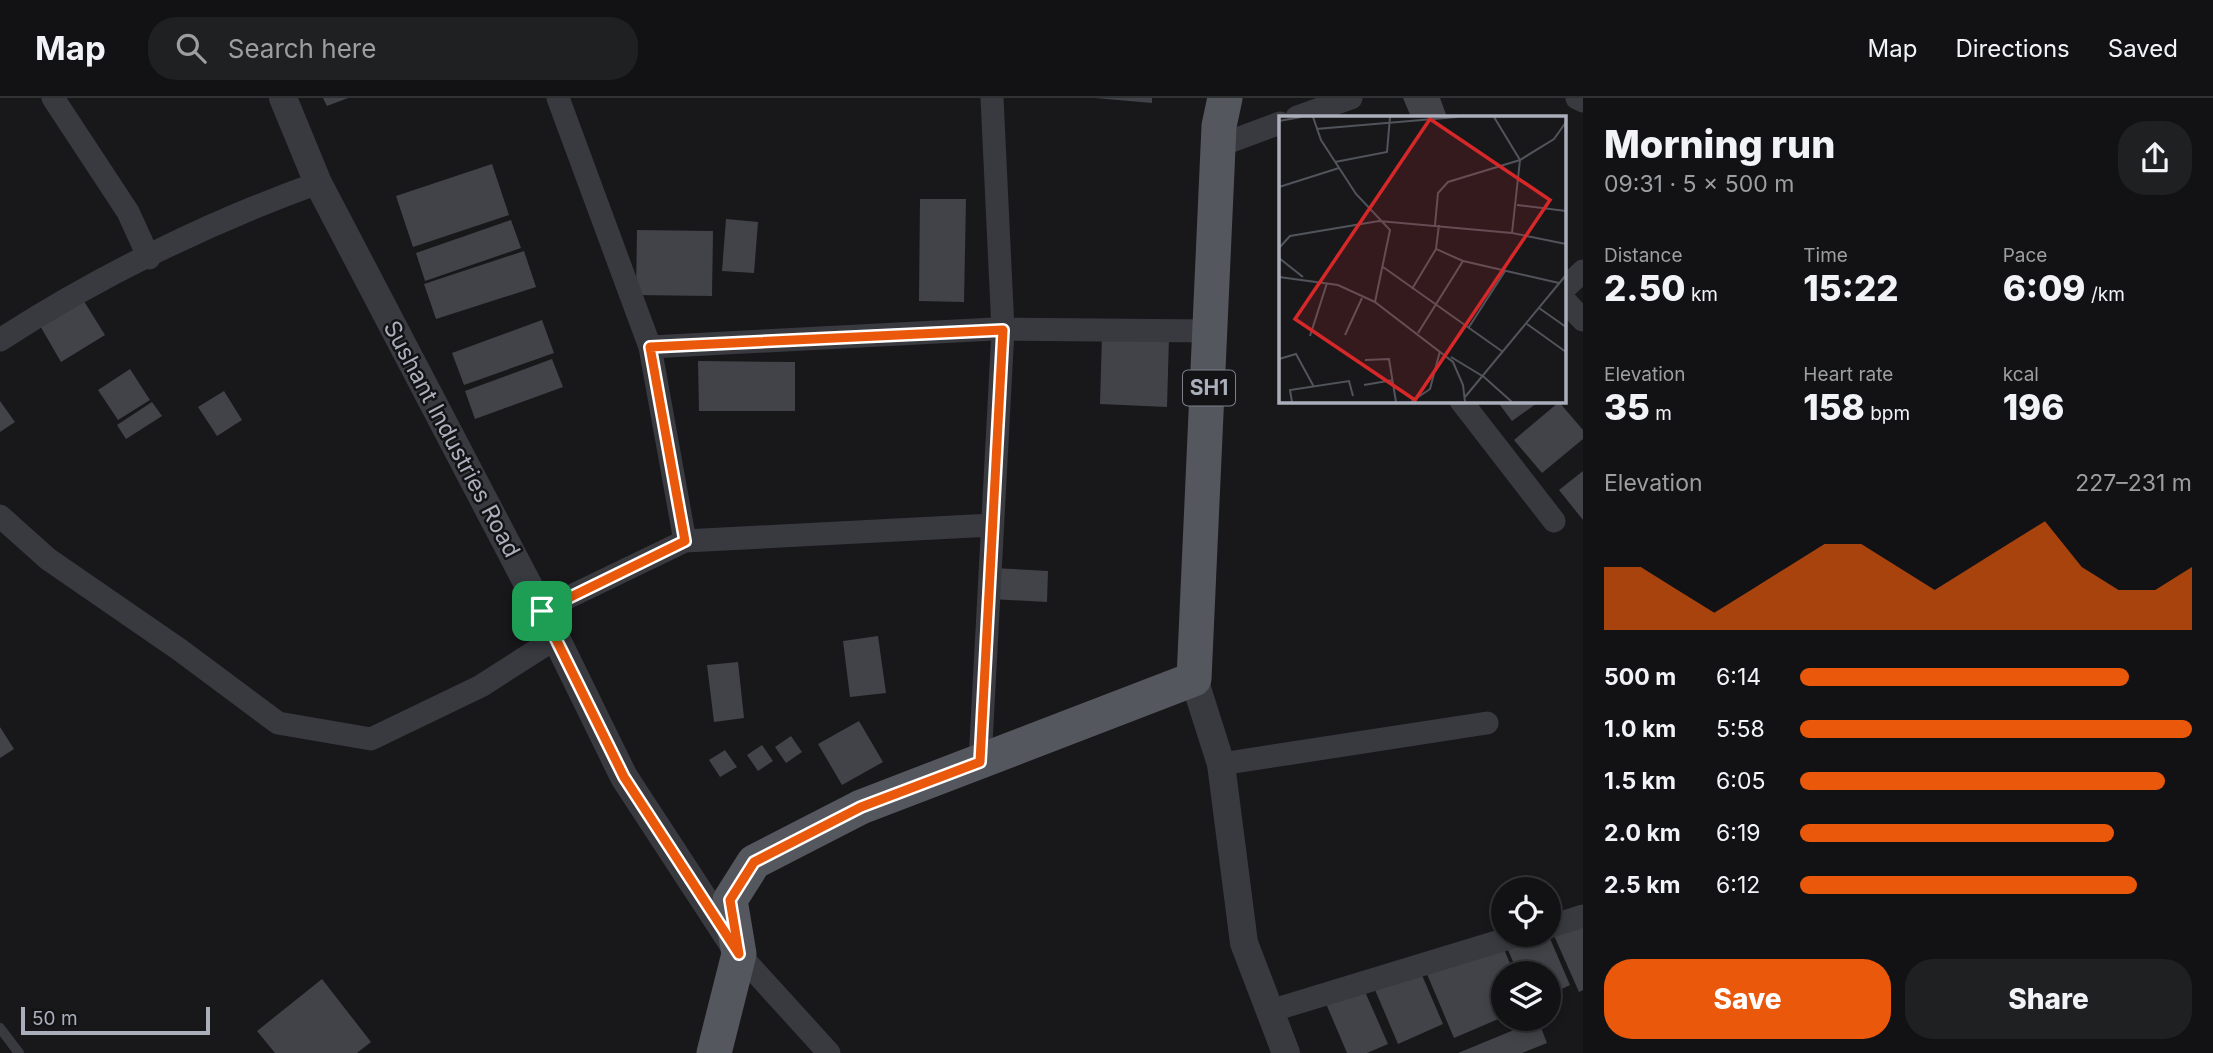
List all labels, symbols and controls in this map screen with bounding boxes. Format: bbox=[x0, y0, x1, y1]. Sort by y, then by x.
search box bbox=[148, 17, 638, 80]
text: Map bbox=[35, 28, 106, 68]
icon: search bbox=[172, 29, 210, 67]
text: Search here bbox=[228, 33, 376, 64]
text: Map bbox=[1868, 34, 1917, 63]
text: Directions bbox=[1955, 34, 2070, 63]
text: Saved bbox=[2108, 34, 2178, 63]
inset map bbox=[1279, 116, 1566, 402]
text: Morning run bbox=[1604, 121, 1835, 167]
button: share bbox=[2118, 121, 2192, 195]
text: 09:31 · 5 × 500 m bbox=[1604, 170, 1794, 198]
text: Distance bbox=[1604, 244, 1682, 267]
text: Time bbox=[1803, 244, 1848, 267]
text: Pace bbox=[2003, 244, 2047, 267]
text: 2.50 bbox=[1604, 267, 1686, 309]
text: 15:22 bbox=[1803, 267, 1899, 309]
text: 6:09 bbox=[2003, 267, 2086, 309]
text: km bbox=[1686, 283, 1718, 306]
text: /km bbox=[2086, 283, 2125, 306]
street label: Sushant Industries Road bbox=[378, 316, 526, 562]
text: Elevation bbox=[1604, 363, 1685, 386]
text: Heart rate bbox=[1803, 363, 1893, 386]
text: kcal bbox=[2003, 363, 2039, 386]
road number: SH1 bbox=[1183, 370, 1235, 406]
text: 35 bbox=[1604, 386, 1650, 428]
text: 158 bbox=[1803, 386, 1865, 428]
text: 196 bbox=[2003, 386, 2064, 428]
text: m bbox=[1650, 402, 1672, 425]
text: bpm bbox=[1865, 402, 1910, 425]
text: Elevation bbox=[1604, 469, 1703, 497]
text: 227–231 m bbox=[2075, 469, 2192, 497]
pin bbox=[512, 581, 572, 641]
icon: arrive bbox=[523, 592, 561, 630]
text: 500 m bbox=[1604, 663, 1676, 691]
text: 6:14 bbox=[1716, 663, 1761, 691]
text: 1.0 km bbox=[1604, 715, 1676, 743]
text: 5:58 bbox=[1716, 715, 1765, 743]
text: 1.5 km bbox=[1604, 767, 1676, 795]
text: 6:05 bbox=[1716, 767, 1765, 795]
text: 2.0 km bbox=[1604, 819, 1681, 847]
text: 6:19 bbox=[1716, 819, 1761, 847]
text: 2.5 km bbox=[1604, 871, 1681, 899]
text: 6:12 bbox=[1716, 871, 1760, 899]
map controls bbox=[1491, 877, 1561, 1031]
button: locate bbox=[1491, 877, 1561, 947]
button: Save bbox=[1604, 959, 1891, 1039]
button: Share bbox=[1905, 959, 2192, 1039]
button: layers bbox=[1491, 961, 1561, 1031]
scale bar bbox=[21, 1004, 210, 1036]
text: 50 m bbox=[32, 1007, 78, 1030]

